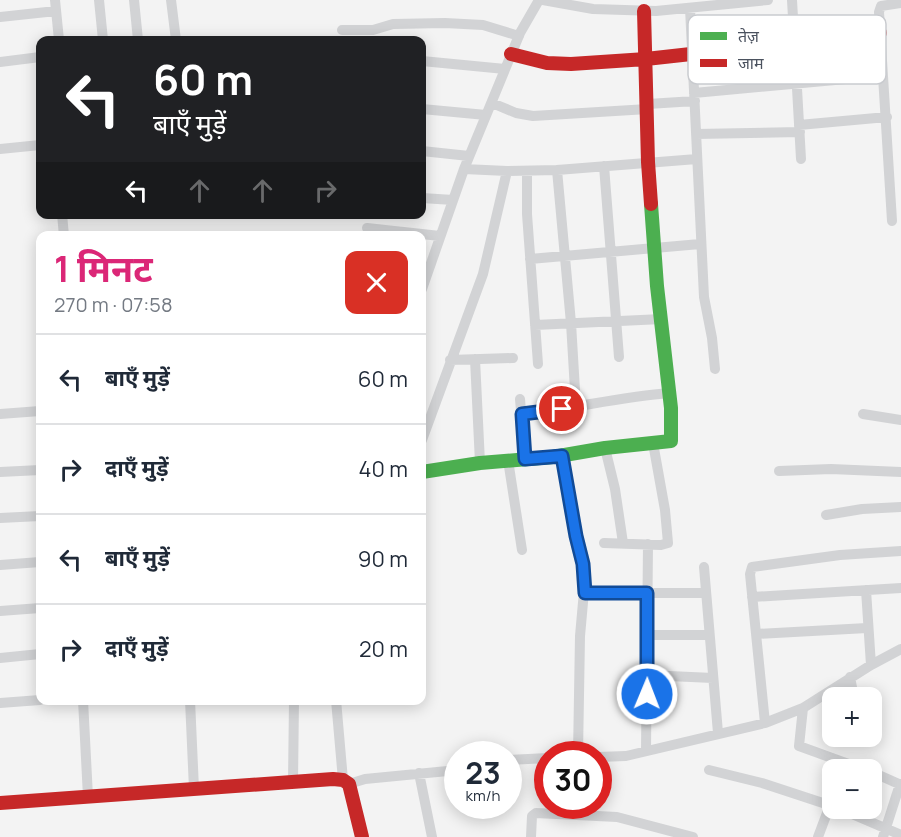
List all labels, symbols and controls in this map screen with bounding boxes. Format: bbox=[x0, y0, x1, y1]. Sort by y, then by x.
legend bbox=[688, 15, 886, 84]
text: तेज़ bbox=[738, 25, 760, 47]
text: 60 m bbox=[153, 50, 253, 108]
text: जाम bbox=[738, 52, 764, 74]
icon: left bbox=[54, 60, 132, 138]
text: बाएँ मुड़ें bbox=[153, 105, 226, 142]
icon: left bbox=[120, 174, 153, 207]
icon: ahead bbox=[183, 174, 216, 207]
icon: ahead bbox=[246, 174, 279, 207]
icon: right bbox=[309, 174, 342, 207]
text: 1 मिनट bbox=[54, 244, 153, 293]
button: close bbox=[345, 251, 408, 314]
text: 270 m · 07:58 bbox=[54, 291, 173, 318]
icon: left bbox=[54, 363, 87, 396]
text: बाएँ मुड़ें bbox=[105, 363, 170, 393]
text: 60 m bbox=[358, 364, 408, 394]
pin bbox=[536, 383, 587, 434]
icon: arrive bbox=[545, 392, 578, 425]
icon: right bbox=[54, 453, 87, 486]
text: दाएँ मुड़ें bbox=[105, 453, 168, 483]
text: 40 m bbox=[359, 454, 408, 484]
icon: left bbox=[54, 543, 87, 576]
text: बाएँ मुड़ें bbox=[105, 543, 170, 573]
text: 90 m bbox=[358, 544, 408, 574]
icon: right bbox=[54, 633, 87, 666]
text: दाएँ मुड़ें bbox=[105, 633, 168, 663]
text: 20 m bbox=[359, 634, 408, 664]
position arrow bbox=[615, 662, 679, 726]
map controls bbox=[822, 687, 882, 819]
button: + bbox=[822, 687, 882, 747]
speed limit sign: 30 bbox=[534, 741, 612, 819]
text: 23 bbox=[465, 752, 501, 793]
button: − bbox=[822, 759, 882, 819]
text: km/h bbox=[466, 785, 500, 806]

